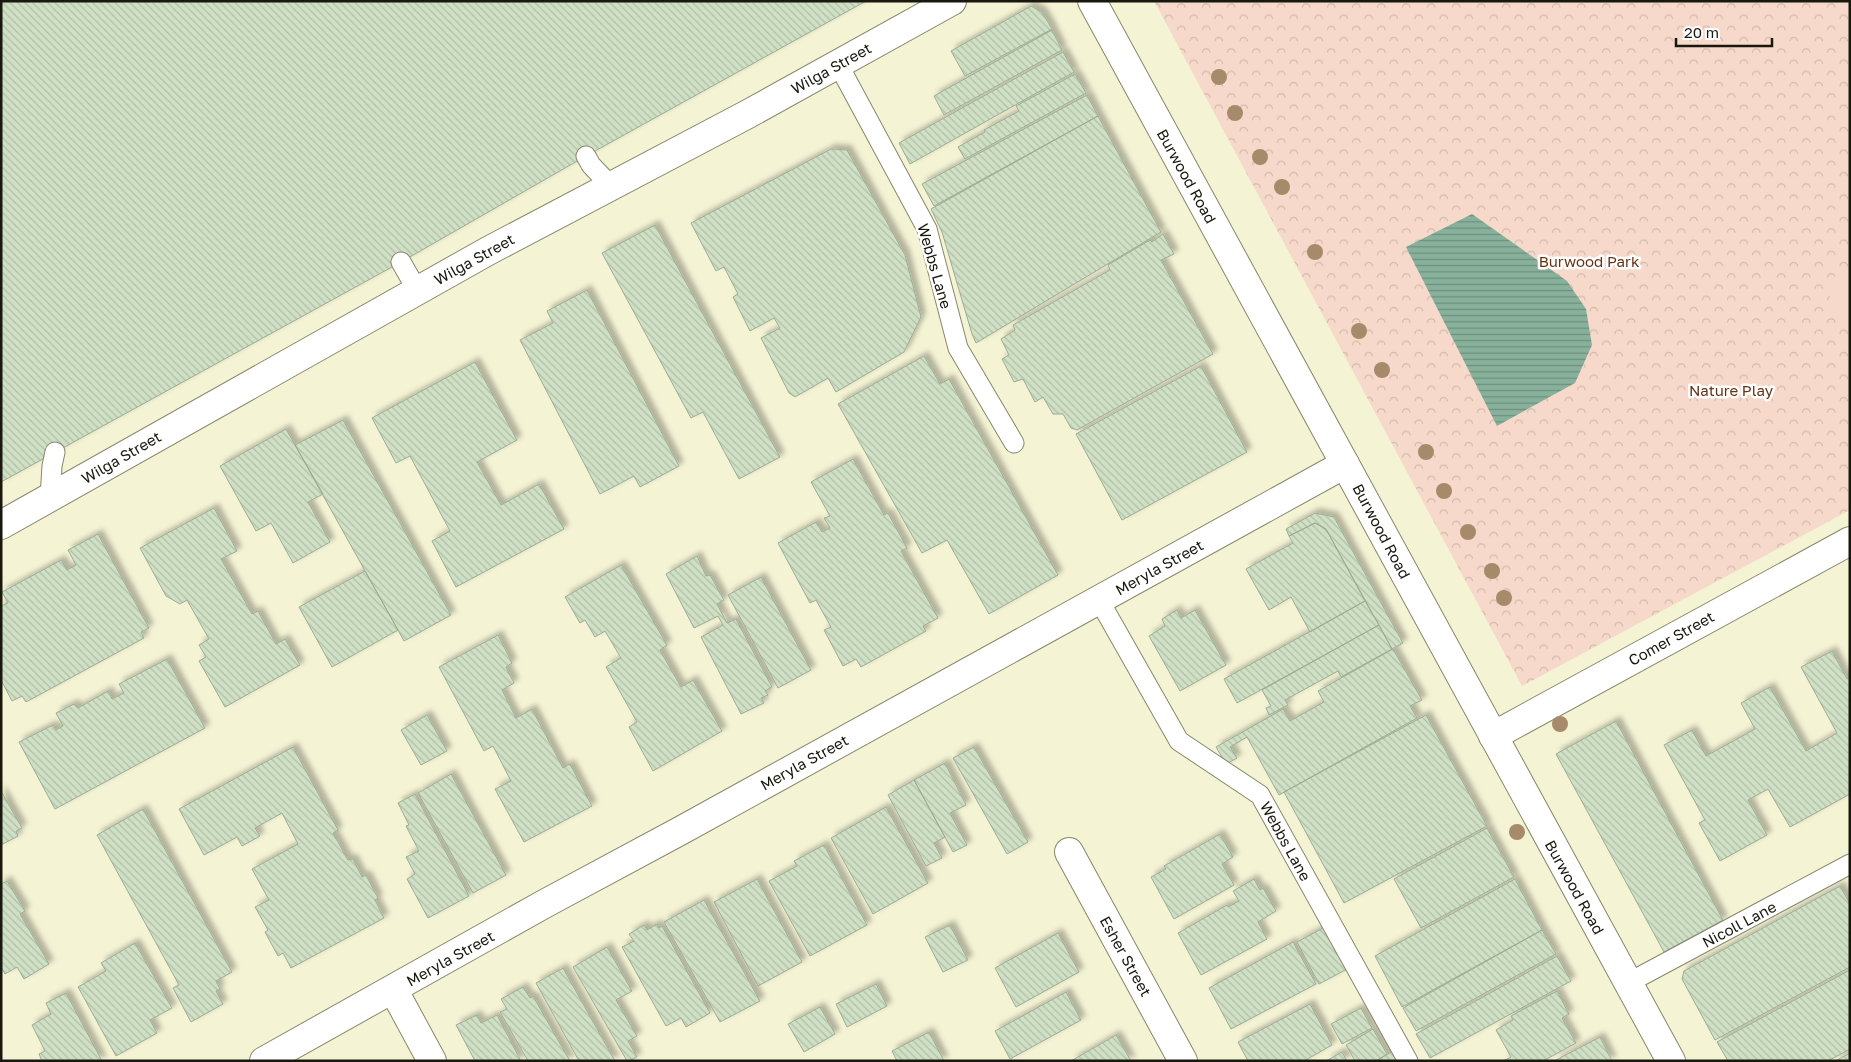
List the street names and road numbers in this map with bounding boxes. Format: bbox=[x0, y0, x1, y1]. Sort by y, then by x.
street label: Wilga Street bbox=[788, 39, 874, 97]
street label: Burwood Road bbox=[1154, 126, 1220, 226]
street label: Webbs Lane bbox=[914, 221, 956, 311]
street label: Wilga Street bbox=[431, 230, 517, 288]
street label: Wilga Street bbox=[78, 427, 164, 487]
street label: Burwood Road bbox=[1349, 480, 1415, 582]
street label: Meryla Street bbox=[1112, 535, 1206, 599]
street label: Comer Street bbox=[1625, 607, 1717, 669]
street label: Meryla Street bbox=[757, 730, 851, 794]
street label: Webbs Lane bbox=[1257, 798, 1315, 884]
street label: Burwood Road bbox=[1542, 837, 1608, 937]
street label: Nicoll Lane bbox=[1699, 897, 1779, 951]
street label: Esher Street bbox=[1097, 913, 1155, 999]
street label: Meryla Street bbox=[403, 926, 497, 990]

